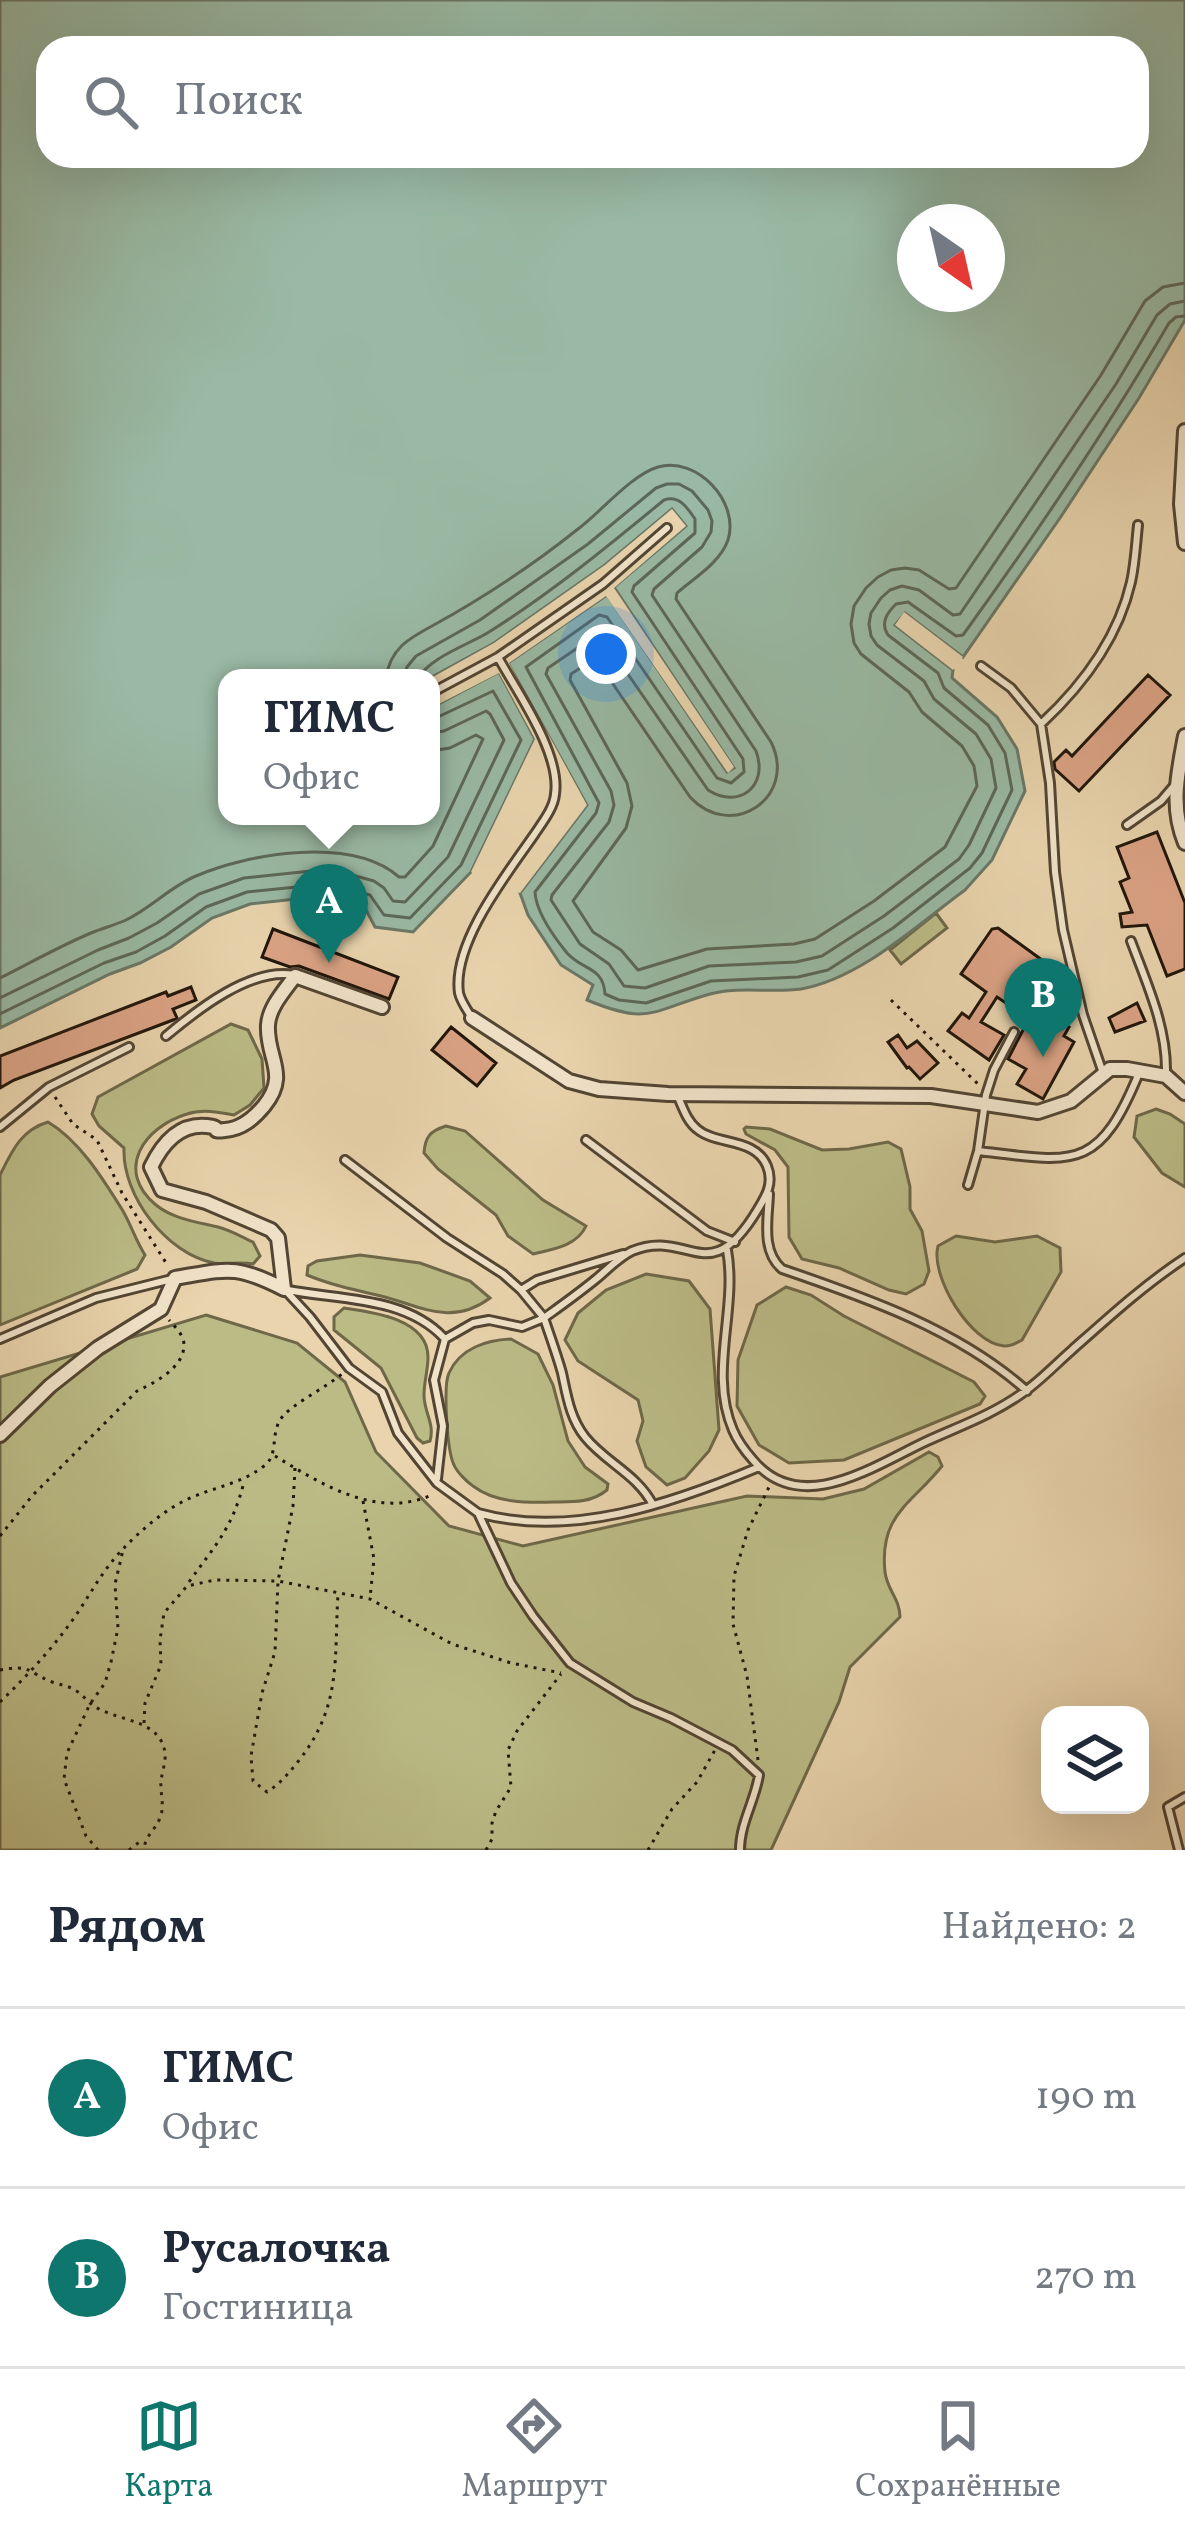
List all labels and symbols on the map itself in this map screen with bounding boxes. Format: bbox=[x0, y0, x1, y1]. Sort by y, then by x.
north arrow bbox=[897, 204, 1005, 312]
your location bbox=[576, 624, 636, 684]
pin: A bbox=[290, 864, 368, 963]
pin: B bbox=[1004, 958, 1082, 1057]

